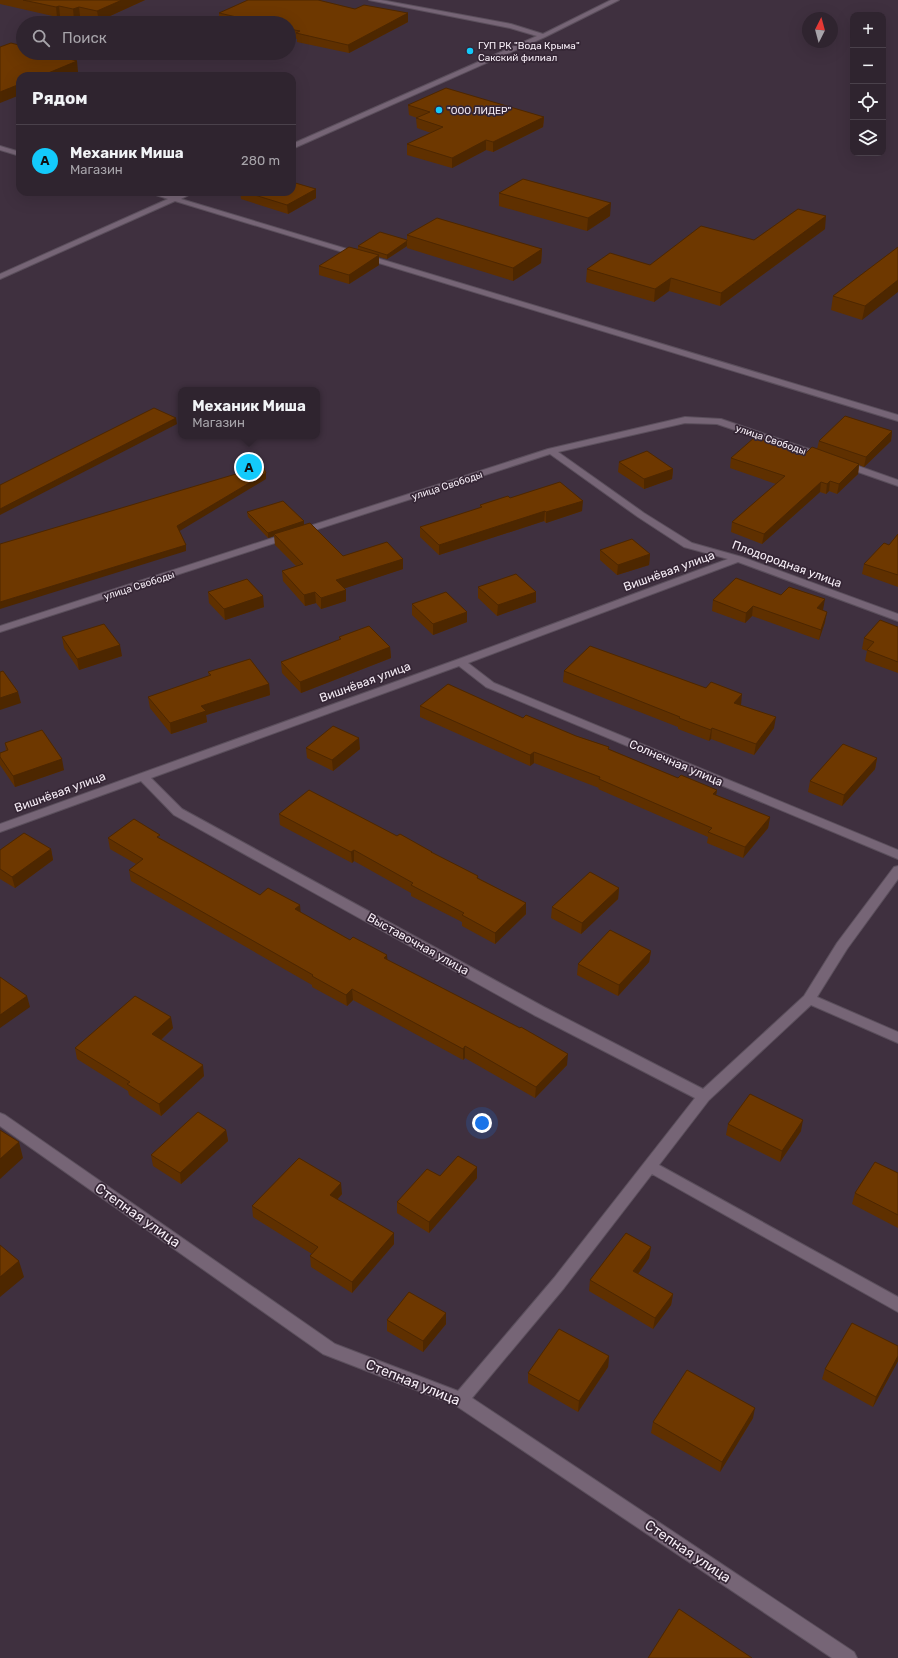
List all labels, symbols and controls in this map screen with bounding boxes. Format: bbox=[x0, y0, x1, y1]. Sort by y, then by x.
north arrow bbox=[802, 12, 838, 48]
map controls bbox=[850, 12, 886, 156]
button: + bbox=[850, 12, 886, 48]
search box bbox=[16, 16, 296, 60]
icon: search bbox=[30, 27, 52, 49]
text: Поиск bbox=[62, 29, 107, 47]
place label: ГУП РК "Вода Крыма" Сакский филиал bbox=[478, 40, 580, 64]
marker: ГУП РК "Вода Крыма" Сакский филиал bbox=[465, 46, 475, 56]
button: − bbox=[850, 48, 886, 84]
button: locate bbox=[850, 84, 886, 120]
text: Рядом bbox=[32, 88, 88, 108]
marker: "ООО ЛИДЕР" bbox=[434, 105, 444, 115]
place label: "ООО ЛИДЕР" bbox=[447, 105, 512, 117]
button: layers bbox=[850, 120, 886, 156]
text: Механик Миша bbox=[70, 144, 184, 162]
text: A bbox=[40, 153, 50, 168]
text: 280 m bbox=[241, 153, 280, 168]
text: Магазин bbox=[70, 162, 123, 177]
popup bbox=[178, 387, 320, 439]
text: Механик Миша bbox=[192, 397, 306, 415]
text: Магазин bbox=[192, 415, 245, 430]
street label: улица Свободы bbox=[734, 422, 808, 458]
pin: A bbox=[236, 452, 262, 482]
street label: улица Свободы bbox=[410, 469, 484, 503]
street label: Плодородная улица bbox=[730, 538, 844, 590]
street label: Вишнёвая улица bbox=[621, 548, 717, 594]
street label: улица Свободы bbox=[102, 569, 176, 603]
street label: Вишнёвая улица bbox=[317, 659, 413, 705]
street label: Солнечная улица bbox=[627, 737, 725, 789]
street label: Вишнёвая улица bbox=[12, 769, 108, 815]
street label: Выставочная улица bbox=[365, 910, 471, 978]
your location bbox=[472, 1113, 492, 1133]
street label: Степная улица bbox=[92, 1180, 184, 1251]
street label: Степная улица bbox=[363, 1356, 462, 1409]
street label: Степная улица bbox=[641, 1516, 734, 1586]

